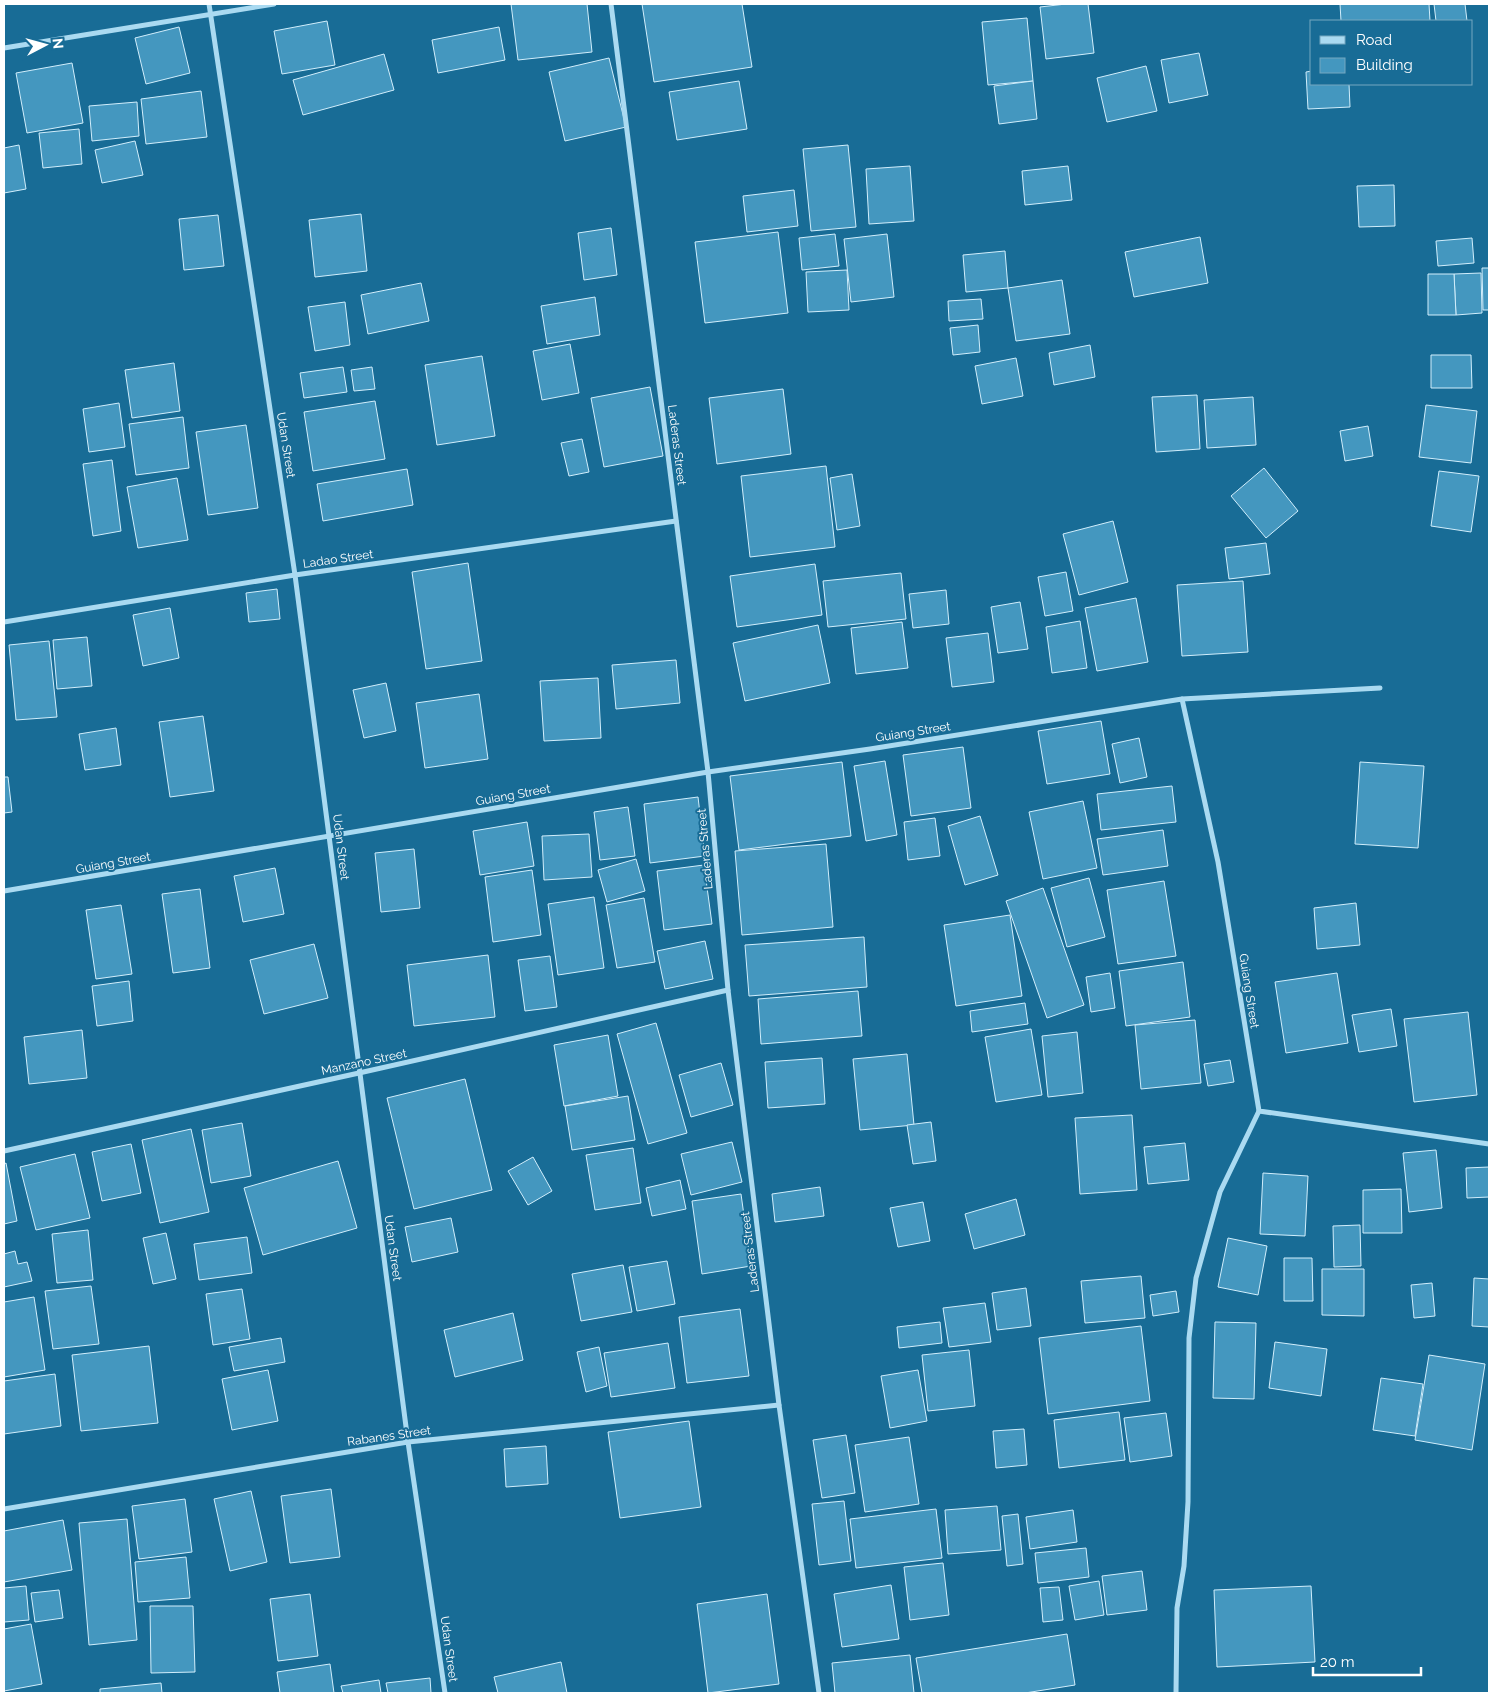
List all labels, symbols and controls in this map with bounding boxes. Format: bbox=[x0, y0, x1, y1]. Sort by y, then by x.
north arrow bbox=[20, 20, 70, 70]
legend bbox=[1310, 20, 1473, 85]
text: Road bbox=[1356, 31, 1392, 49]
text: N bbox=[49, 37, 66, 50]
text: Building bbox=[1356, 56, 1413, 74]
street label: Laderas Street bbox=[665, 404, 689, 486]
street label: Udan Street bbox=[274, 411, 298, 479]
street label: Ladao Street bbox=[302, 547, 374, 571]
street label: Guiang Street bbox=[875, 719, 951, 745]
street label: Guiang Street bbox=[475, 782, 551, 808]
street label: Laderas Street bbox=[695, 808, 715, 890]
street label: Udan Street bbox=[330, 813, 352, 881]
street label: Guiang Street bbox=[75, 850, 151, 876]
street label: Guiang Street bbox=[1236, 953, 1262, 1029]
street label: Manzano Street bbox=[320, 1046, 408, 1078]
street label: Laderas Street bbox=[738, 1211, 762, 1293]
street label: Udan Street bbox=[381, 1214, 405, 1282]
street label: Rabanes Street bbox=[346, 1423, 432, 1449]
street label: Udan Street bbox=[437, 1615, 461, 1683]
scale bar bbox=[1313, 1644, 1420, 1676]
text: 20 m bbox=[1320, 1653, 1355, 1671]

